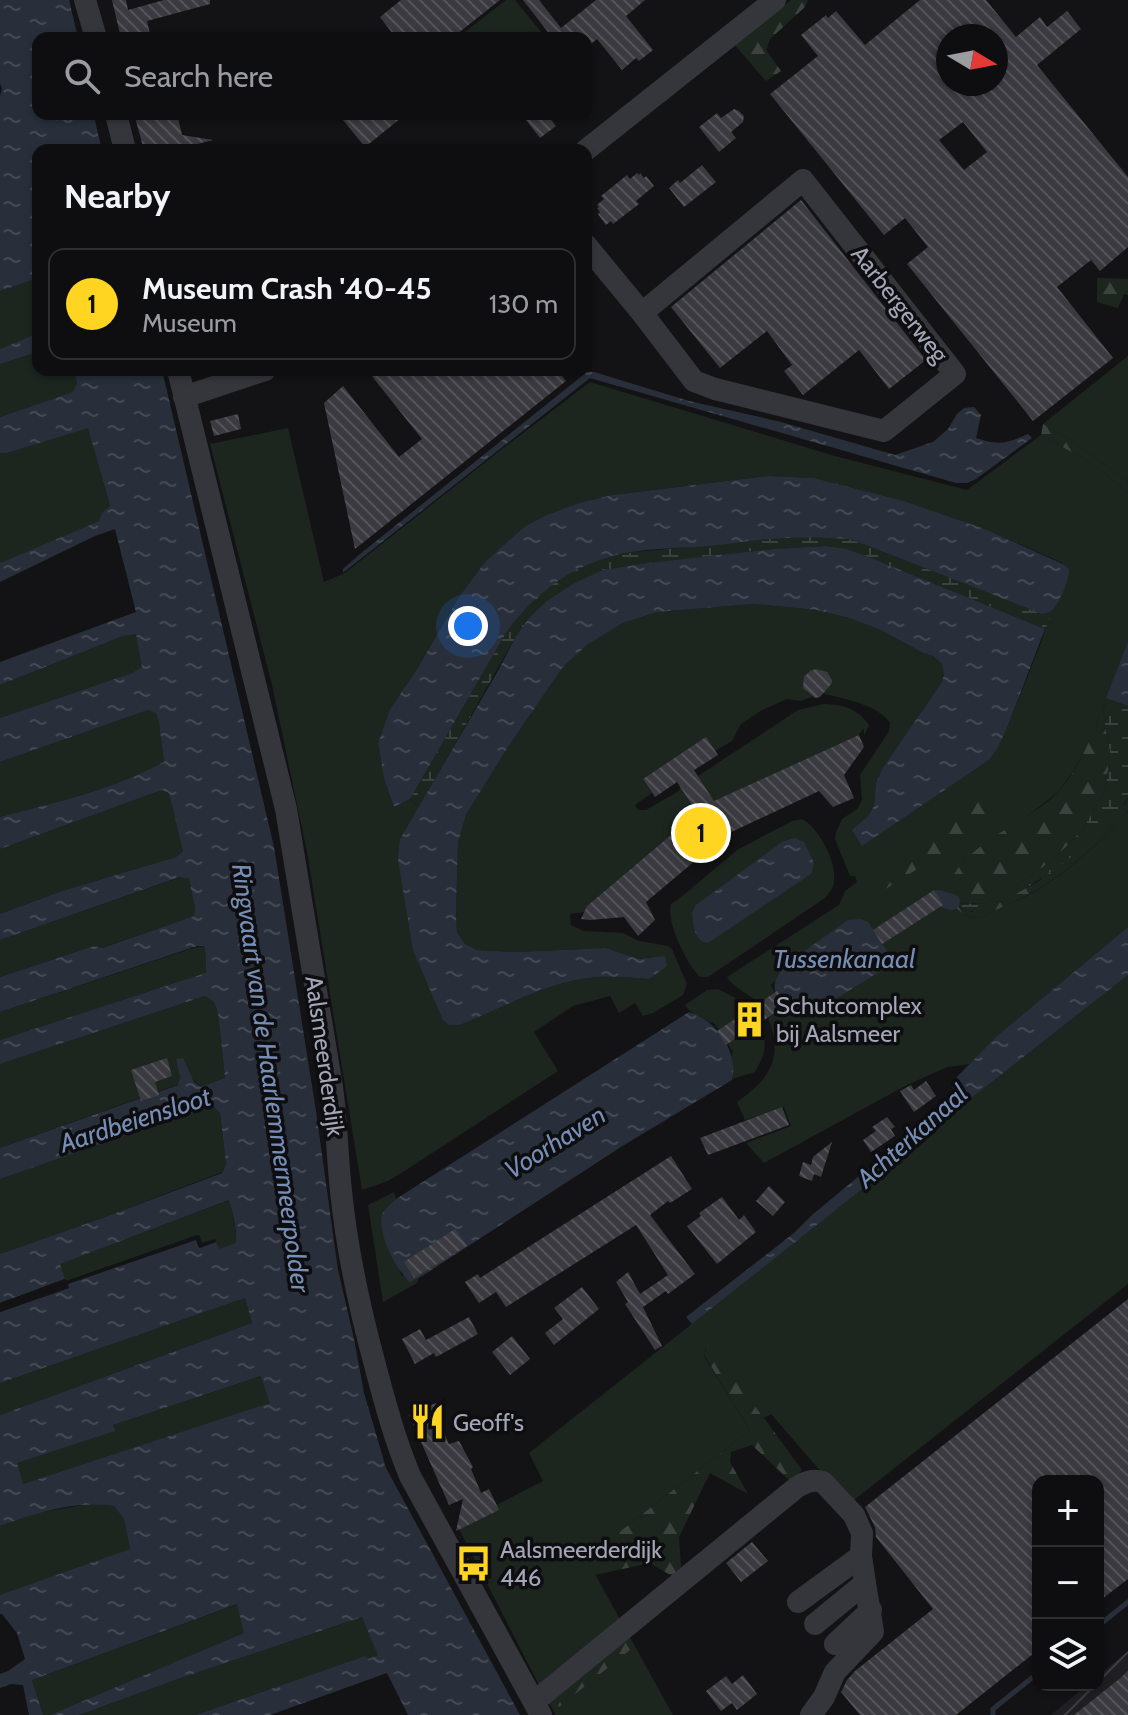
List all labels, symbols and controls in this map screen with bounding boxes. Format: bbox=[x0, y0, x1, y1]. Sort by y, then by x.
north arrow bbox=[936, 24, 1008, 96]
search box bbox=[32, 32, 592, 120]
icon: search bbox=[60, 54, 104, 98]
text: Search here bbox=[124, 58, 273, 95]
text: Nearby bbox=[64, 175, 171, 217]
street label: Aarbergerweg bbox=[845, 240, 955, 369]
text: Museum Crash '40-45 bbox=[142, 270, 432, 307]
text: 1 bbox=[87, 288, 97, 320]
text: 130 m bbox=[489, 288, 558, 320]
text: Museum bbox=[142, 307, 237, 339]
your location bbox=[448, 606, 488, 646]
pin: 1 bbox=[675, 803, 727, 863]
water label: Ringvaart van de Haarlemmermeerpolder bbox=[225, 862, 317, 1295]
water label: Tussenkanaal bbox=[773, 943, 915, 975]
street label: Aalsmeerderdijk bbox=[299, 974, 351, 1138]
place label: Schutcomplex bij Aalsmeer bbox=[776, 991, 923, 1048]
building icon: Schutcomplex bij Aalsmeer bbox=[731, 1000, 769, 1038]
water label: Achterkanaal bbox=[849, 1078, 974, 1195]
water label: Aardbeiensloot bbox=[54, 1080, 216, 1160]
water label: Voorhaven bbox=[499, 1099, 611, 1185]
restaurant icon: Geoff's bbox=[408, 1403, 446, 1441]
place label: Geoff's bbox=[453, 1408, 524, 1437]
map controls bbox=[1032, 1475, 1104, 1691]
button: + bbox=[1032, 1475, 1104, 1547]
place label: Aalsmeerderdijk 446 bbox=[500, 1535, 662, 1592]
bus stop icon: Aalsmeerderdijk 446 bbox=[455, 1544, 493, 1582]
button: − bbox=[1032, 1547, 1104, 1619]
button: layers bbox=[1032, 1619, 1104, 1691]

